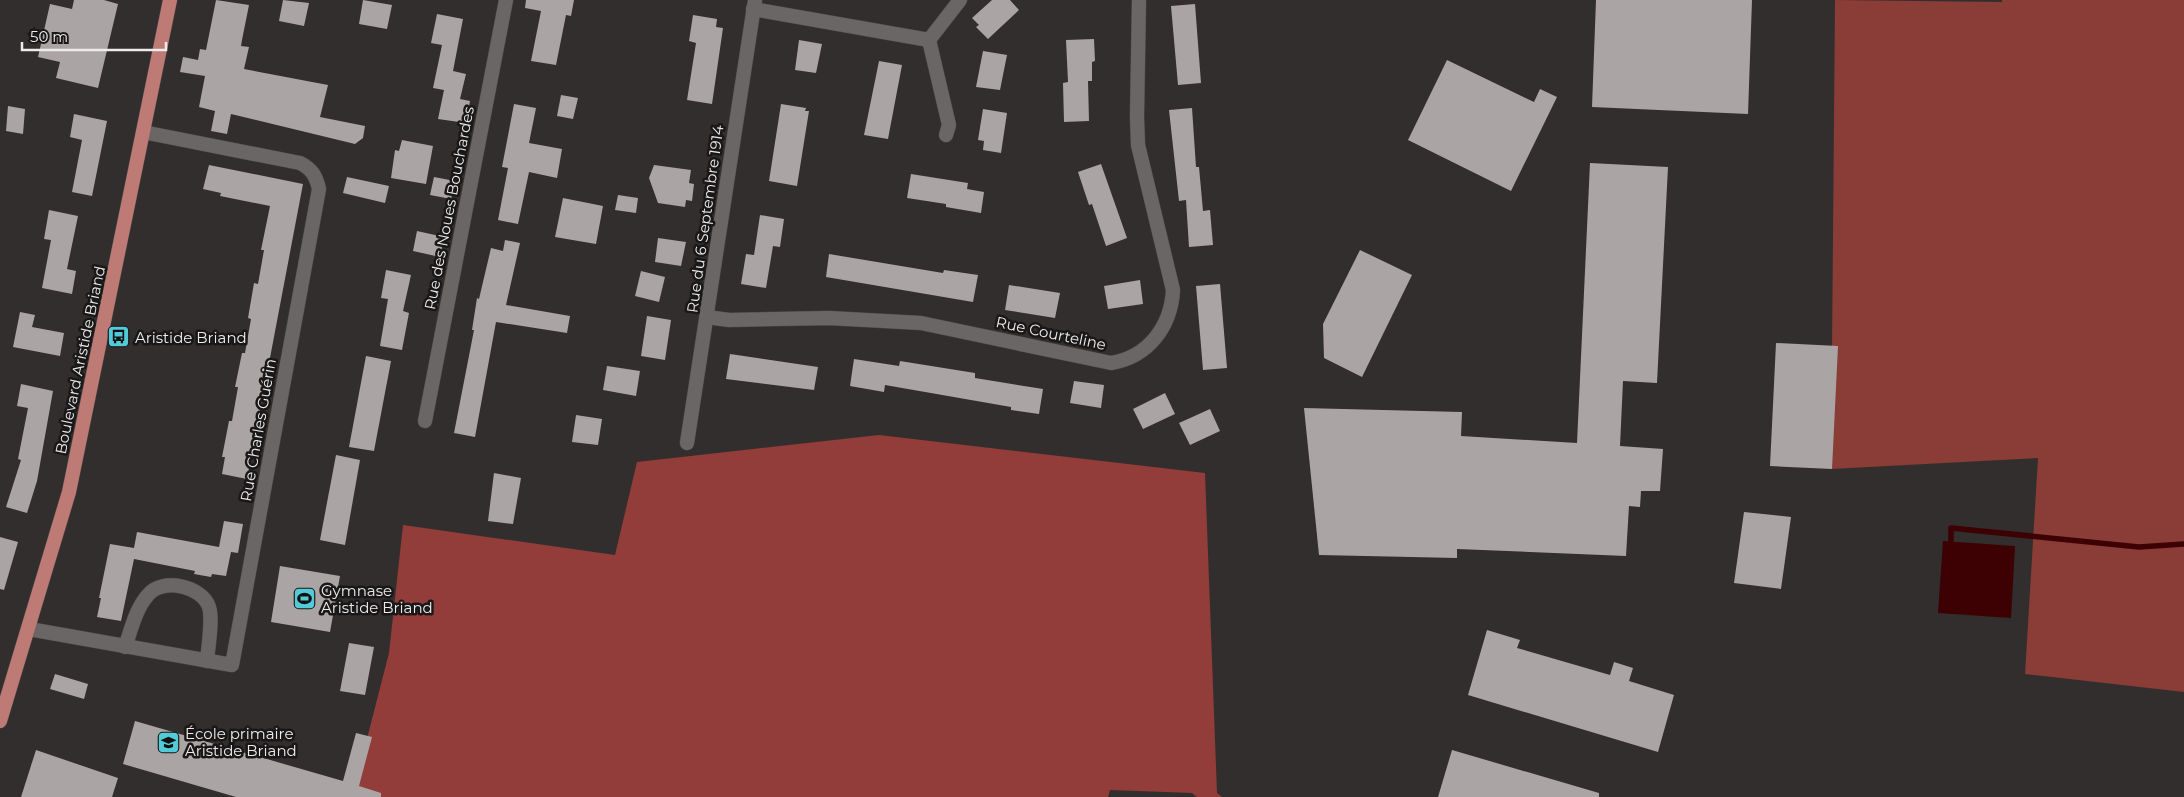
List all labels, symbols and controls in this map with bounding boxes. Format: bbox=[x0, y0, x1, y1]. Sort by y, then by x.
scale bar bbox=[22, 20, 166, 52]
text: 50 m bbox=[30, 27, 68, 46]
street label: Rue des Noues Bouchardes bbox=[420, 105, 478, 311]
street label: Rue du 6 Septembre 1914 bbox=[682, 124, 728, 314]
street label: Boulevard Aristide Briand bbox=[51, 264, 109, 456]
street label: Rue Courteline bbox=[994, 312, 1108, 354]
bus stop icon: Aristide Briand bbox=[107, 325, 131, 349]
place label: Aristide Briand bbox=[135, 328, 247, 347]
street label: Rue Charles Guérin bbox=[236, 357, 280, 503]
place label: Gymnase Aristide Briand bbox=[321, 581, 433, 617]
sports icon: Gymnase Aristide Briand bbox=[293, 587, 317, 611]
place label: École primaire Aristide Briand bbox=[185, 724, 297, 760]
school or university icon: École primaire Aristide Briand bbox=[157, 730, 181, 754]

